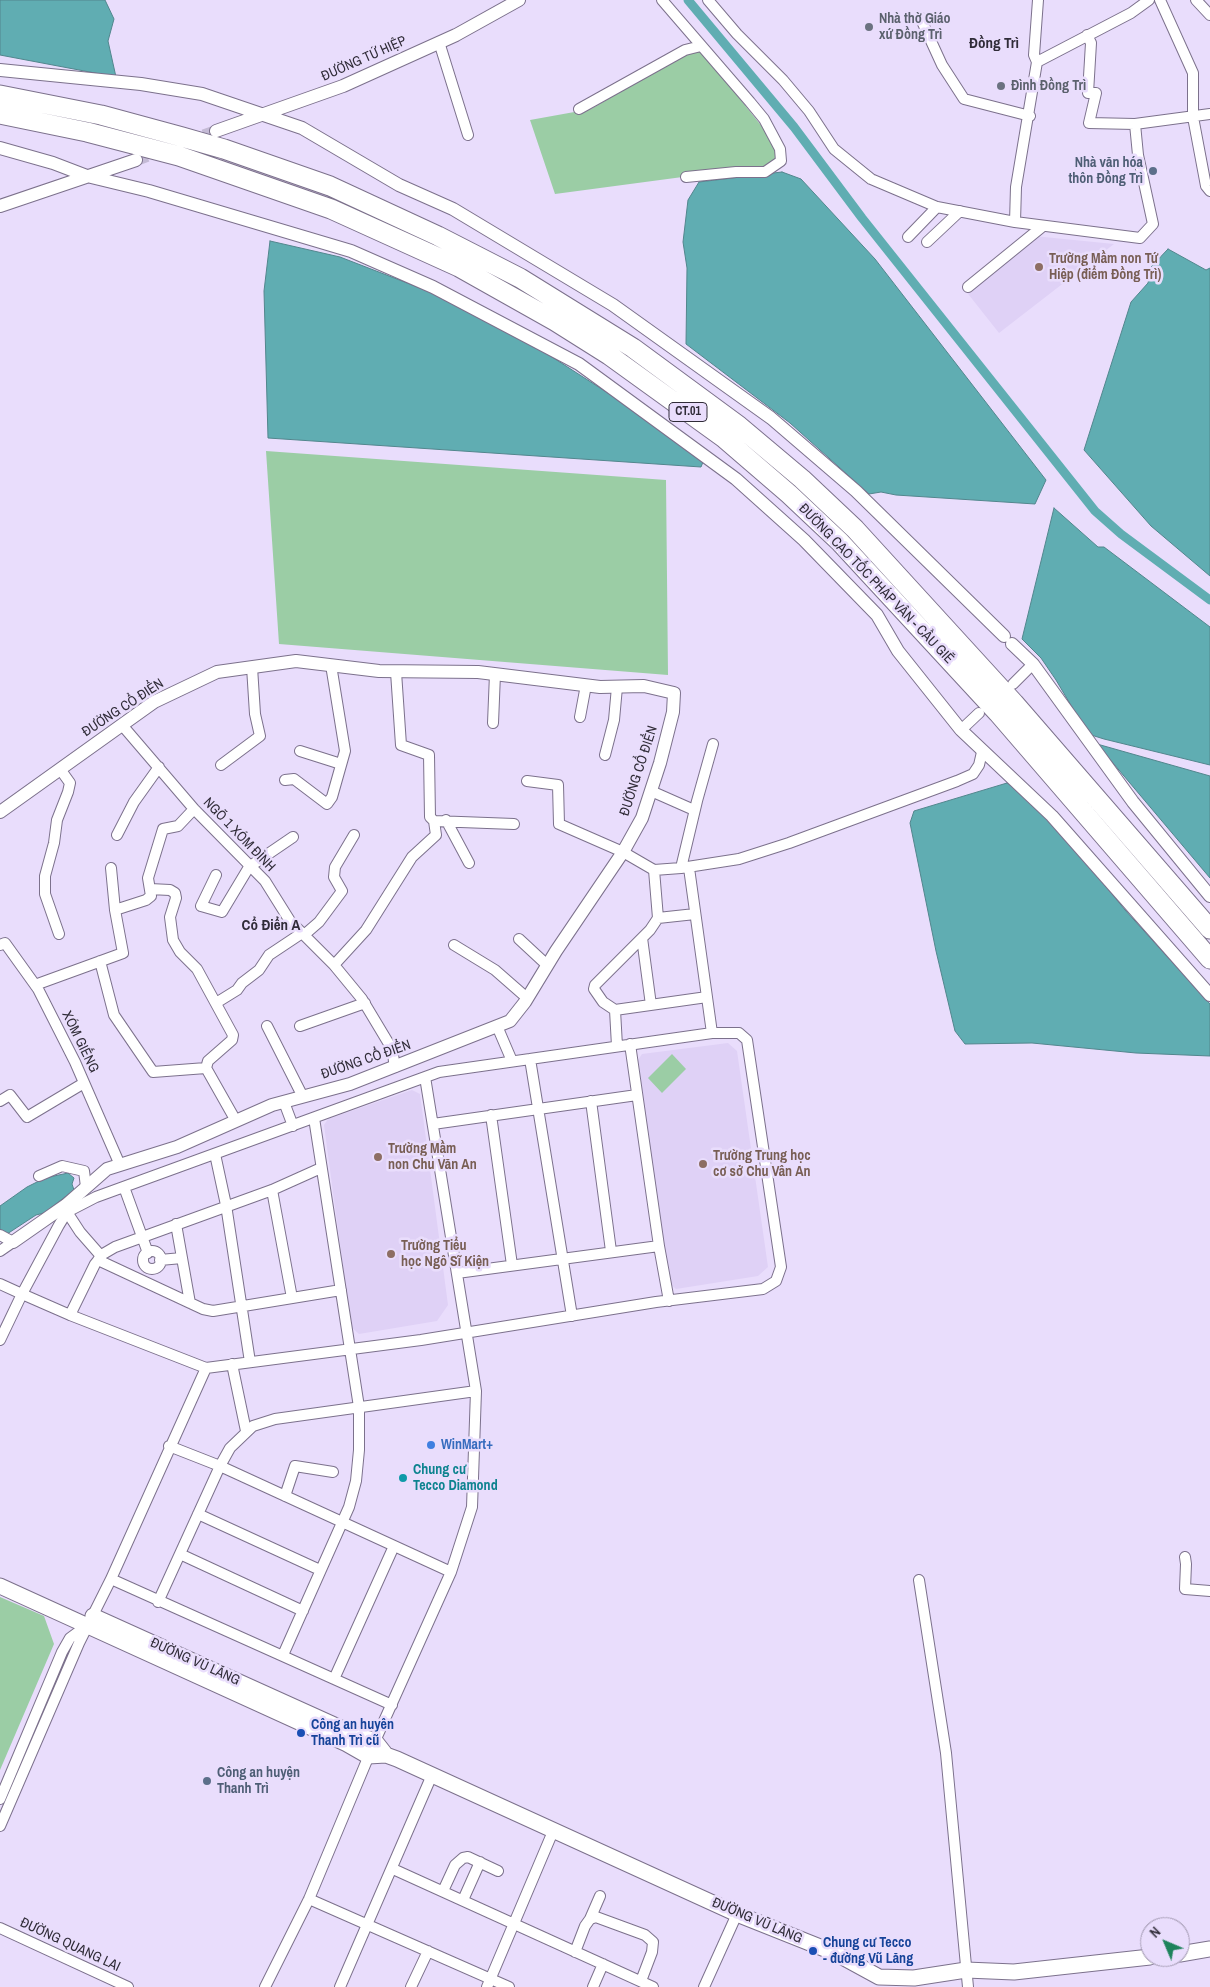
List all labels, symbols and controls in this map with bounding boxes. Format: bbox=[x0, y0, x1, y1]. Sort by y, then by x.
place label: Nhà thờ Giáo xứ Đồng Trì bbox=[879, 11, 950, 44]
marker: Nhà thờ Giáo xứ Đồng Trì bbox=[863, 21, 875, 33]
street label: ĐƯỜNG TỨ HIỆP bbox=[319, 33, 409, 85]
district label: Đồng Trì bbox=[969, 35, 1019, 53]
place label: Đình Đồng Trì bbox=[1011, 78, 1086, 94]
marker: Đình Đồng Trì bbox=[995, 80, 1007, 92]
place label: Nhà văn hóa thôn Đồng Trì bbox=[1068, 155, 1143, 188]
marker: Nhà văn hóa thôn Đồng Trì bbox=[1147, 165, 1159, 177]
place label: Trường Mầm non Tứ Hiệp (điểm Đồng Trì) bbox=[1049, 251, 1161, 284]
marker: Trường Mầm non Tứ Hiệp (điểm Đồng Trì) bbox=[1033, 261, 1045, 273]
road number: CT.01 bbox=[669, 402, 707, 422]
street label: ĐƯỜNG CAO TỐC PHÁP VÂN - CẦU GIẼ bbox=[795, 501, 957, 667]
street label: ĐƯỜNG CỔ ĐIỂN bbox=[79, 675, 167, 741]
street label: ĐƯỜNG CỔ ĐIỂN bbox=[617, 724, 661, 818]
street label: NGÕ 1 XÓM ĐÌNH bbox=[200, 795, 278, 875]
district label: Cổ Điển A bbox=[242, 917, 300, 935]
street label: XÓM GIẾNG bbox=[58, 1009, 102, 1075]
street label: ĐƯỜNG CỔ ĐIỂN bbox=[319, 1037, 413, 1083]
place label: Trường Mầm non Chu Văn An bbox=[388, 1141, 477, 1174]
place label: Trường Trung học cơ sở Chu Vân An bbox=[713, 1148, 811, 1180]
marker: Trường Mầm non Chu Văn An bbox=[372, 1151, 384, 1163]
marker: Trường Trung học cơ sở Chu Vân An bbox=[697, 1158, 709, 1170]
place label: Trường Tiểu học Ngô Sĩ Kiện bbox=[401, 1238, 489, 1270]
marker: Trường Tiểu học Ngô Sĩ Kiện bbox=[385, 1248, 397, 1260]
place label: WinMart+ bbox=[441, 1437, 493, 1453]
marker: WinMart+ bbox=[425, 1439, 437, 1451]
place label: Chung cư Tecco Diamond bbox=[413, 1462, 498, 1494]
marker: Chung cư Tecco Diamond bbox=[397, 1472, 409, 1484]
street label: ĐƯỜNG VŨ LĂNG bbox=[148, 1635, 242, 1689]
place label: Công an huyên Thanh Trì cũ bbox=[311, 1717, 394, 1750]
marker: Công an huyên Thanh Trì cũ bbox=[295, 1727, 307, 1739]
place label: Công an huyện Thanh Trì bbox=[217, 1765, 300, 1798]
marker: Công an huyện Thanh Trì bbox=[201, 1775, 213, 1787]
street label: ĐƯỜNG VŨ LĂNG bbox=[709, 1894, 805, 1948]
street label: ĐƯỜNG QUANG LAI bbox=[17, 1914, 123, 1976]
north arrow bbox=[1140, 1917, 1190, 1967]
text: N bbox=[1146, 1923, 1164, 1941]
place label: Chung cư Tecco - đường Vũ Lăng bbox=[823, 1935, 913, 1968]
marker: Chung cư Tecco - đường Vũ Lăng bbox=[807, 1945, 819, 1957]

